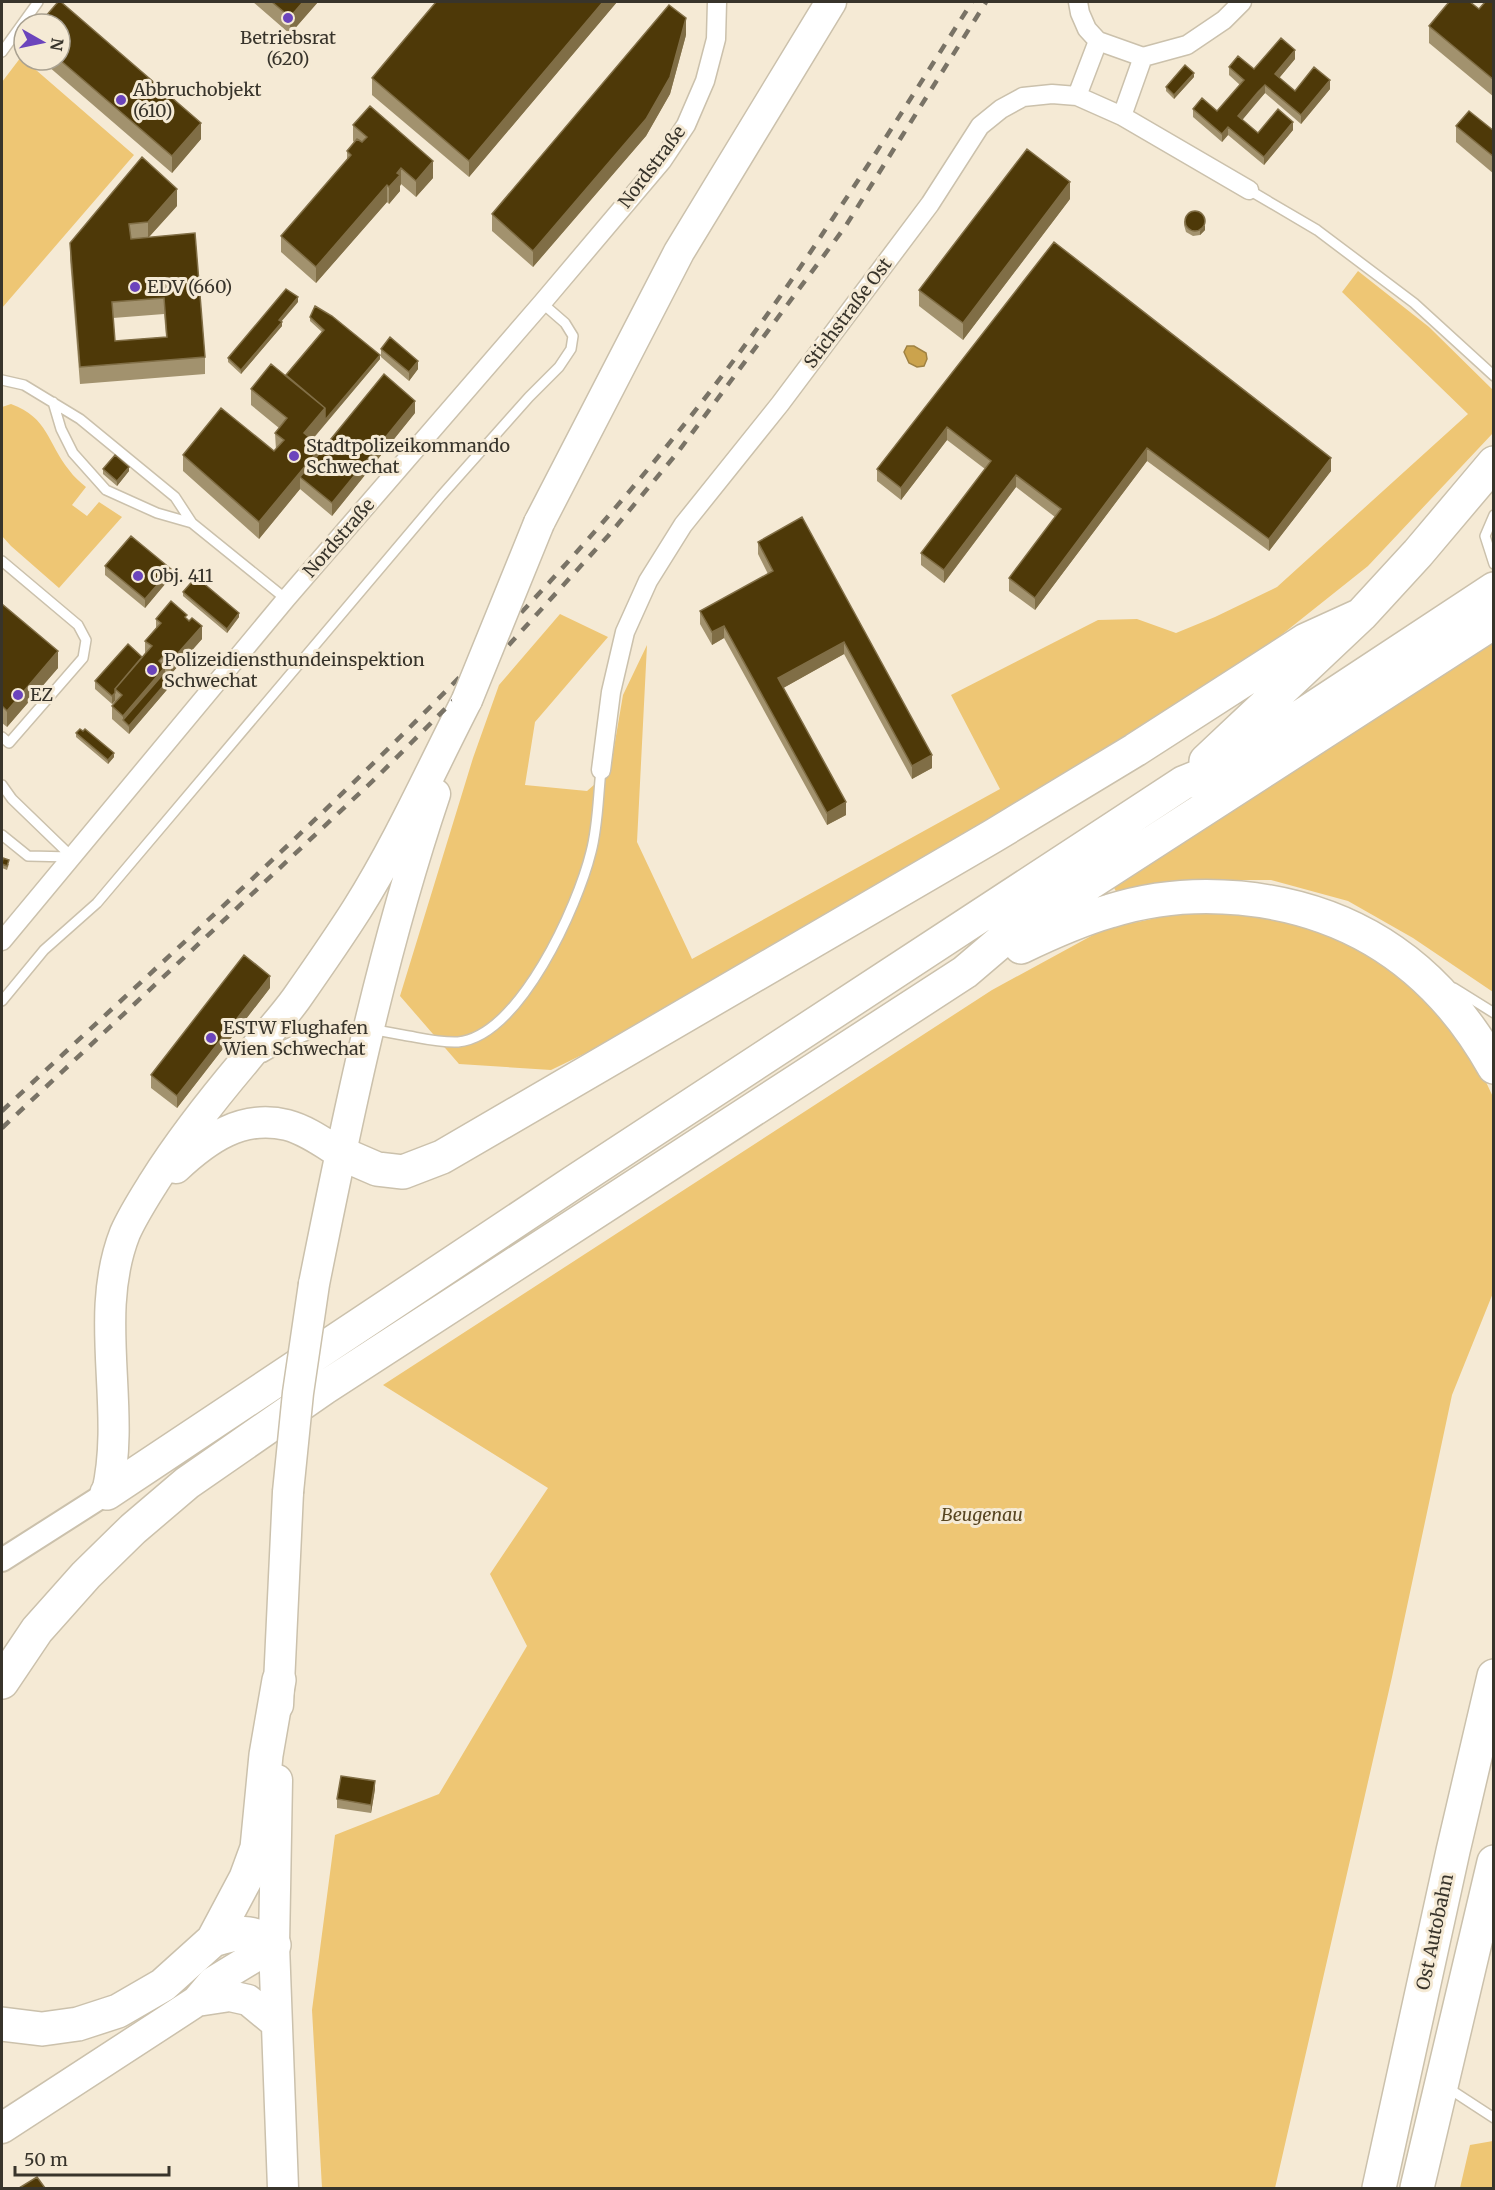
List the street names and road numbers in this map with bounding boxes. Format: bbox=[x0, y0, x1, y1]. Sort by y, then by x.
street label: Nordstraße bbox=[613, 121, 690, 213]
street label: Stichstraße Ost bbox=[799, 253, 897, 372]
street label: Nordstraße bbox=[298, 493, 379, 582]
street label: Ost Autobahn bbox=[1411, 1872, 1458, 1992]

